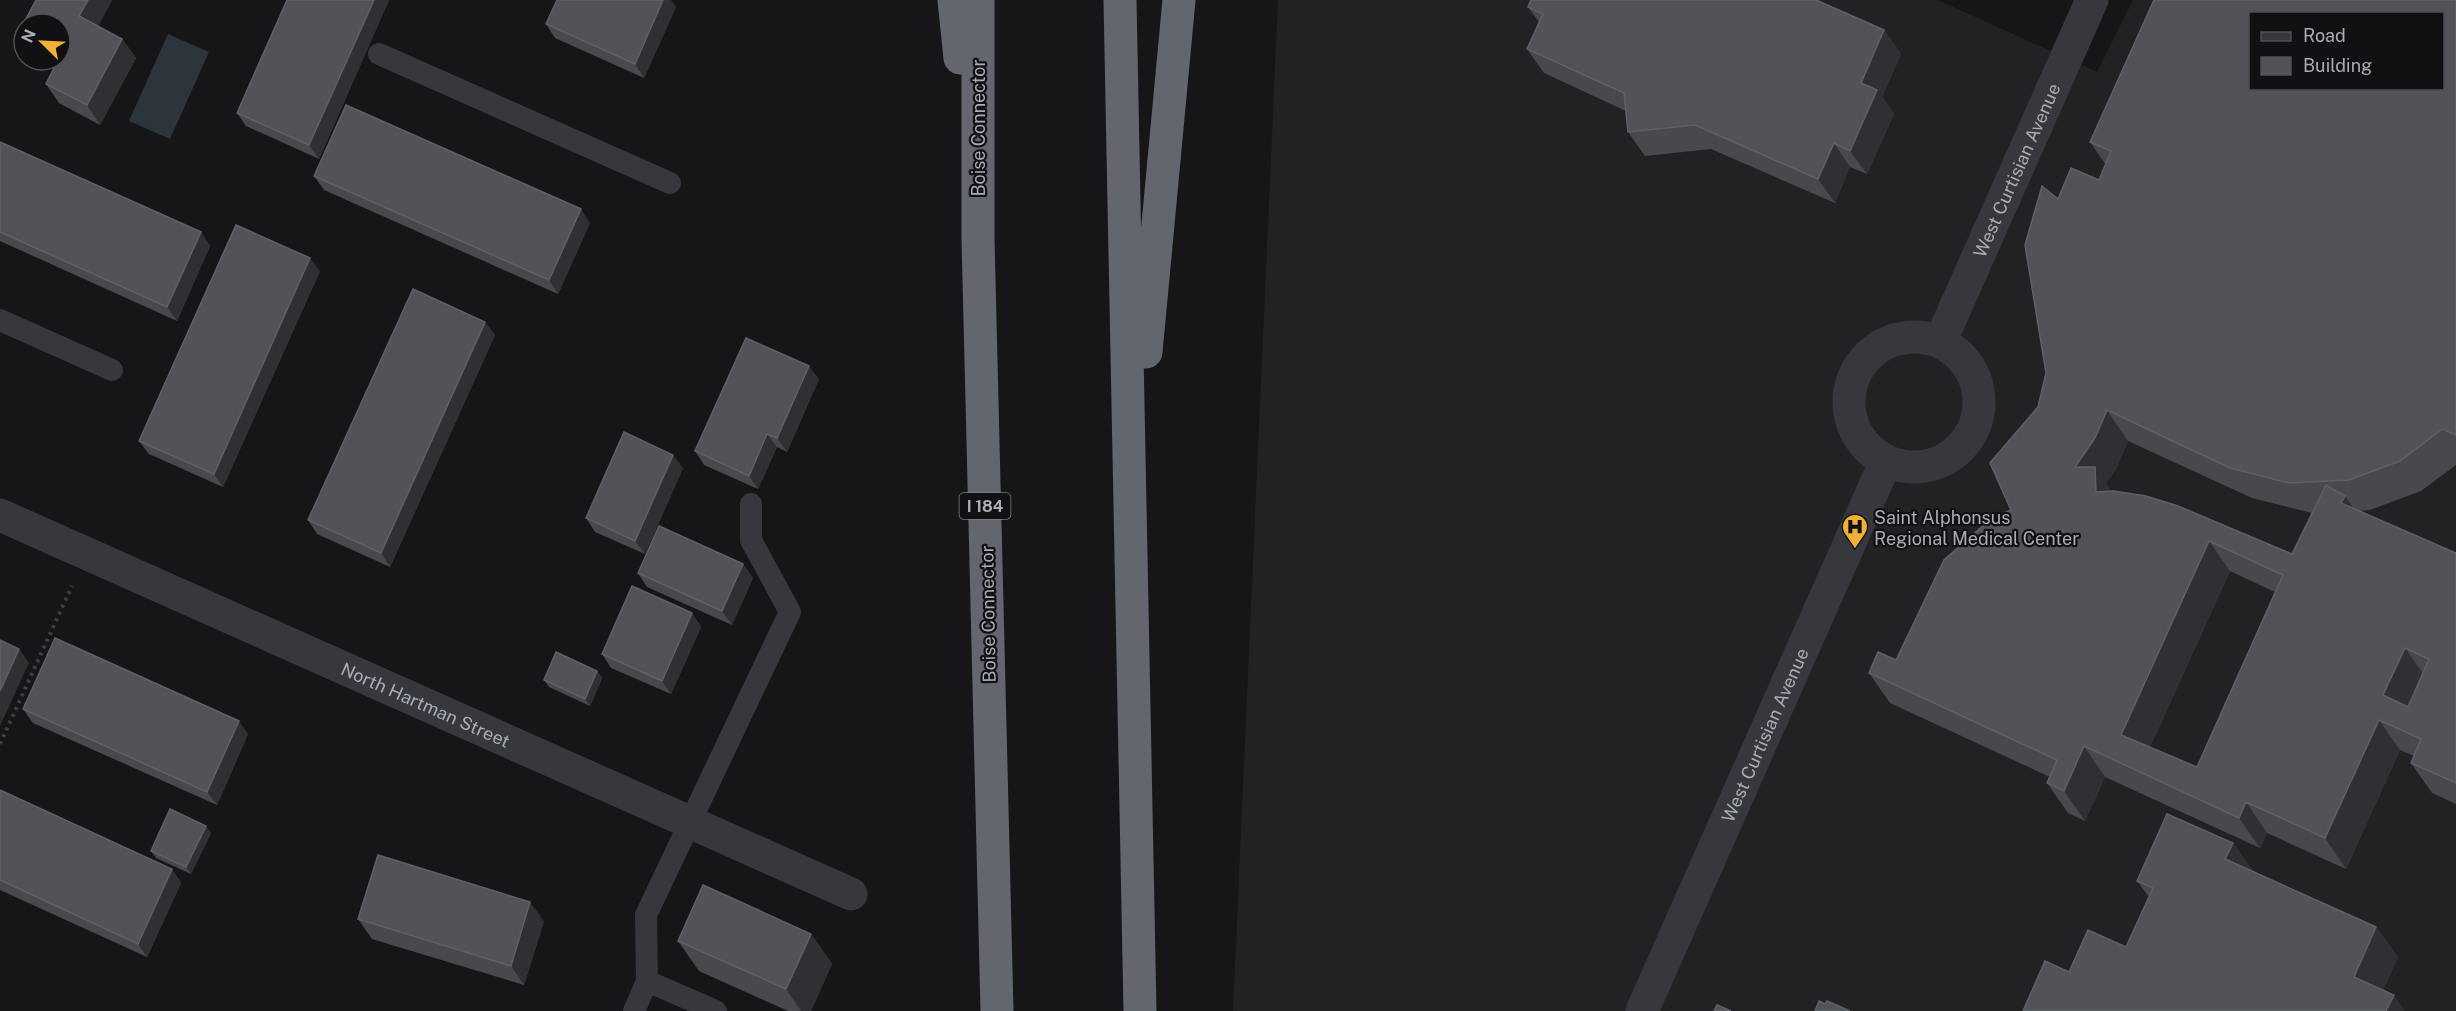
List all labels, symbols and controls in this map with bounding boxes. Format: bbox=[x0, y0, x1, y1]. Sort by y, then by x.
north arrow bbox=[12, 12, 72, 72]
legend bbox=[2249, 12, 2444, 90]
text: Road bbox=[2303, 25, 2346, 46]
text: N bbox=[18, 27, 40, 46]
text: Building bbox=[2303, 55, 2372, 76]
street label: Boise Connector bbox=[968, 59, 989, 197]
street label: West Curtisian Avenue bbox=[1969, 80, 2064, 260]
road number: I 184 bbox=[960, 493, 1010, 519]
place label: Saint Alphonsus Regional Medical Center bbox=[1874, 507, 2079, 549]
hospital icon: Saint Alphonsus Regional Medical Center bbox=[1840, 512, 1870, 550]
street label: Boise Connector bbox=[976, 545, 1000, 683]
street label: West Curtisian Avenue bbox=[1717, 645, 1812, 825]
street label: North Hartman Street bbox=[338, 658, 513, 751]

